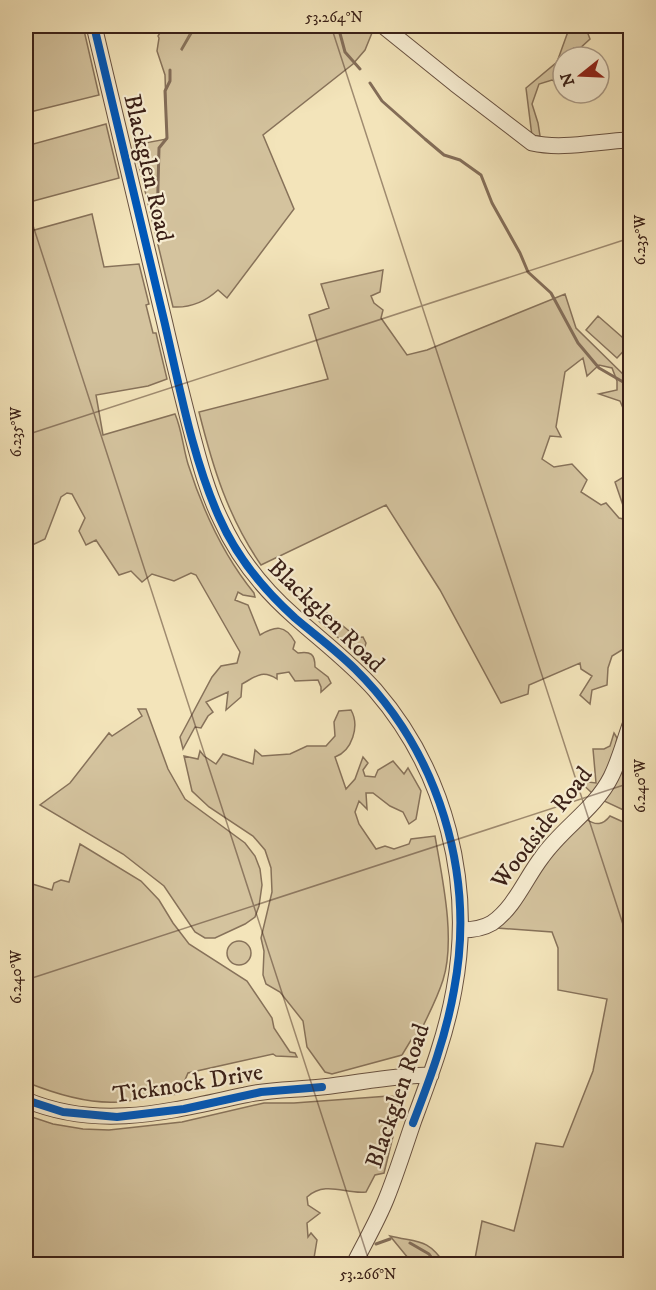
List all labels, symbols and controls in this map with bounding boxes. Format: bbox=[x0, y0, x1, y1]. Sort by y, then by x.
text: 53.264°N bbox=[305, 8, 363, 27]
north arrow bbox=[551, 45, 611, 105]
text: N bbox=[556, 70, 579, 89]
street label: Blackglen Road bbox=[116, 91, 180, 245]
text: 6.235°W bbox=[631, 215, 650, 265]
text: 6.235°W bbox=[7, 407, 26, 457]
street label: Blackglen Road bbox=[261, 553, 391, 679]
text: 6.240°W bbox=[631, 759, 650, 813]
street label: Woodside Road bbox=[484, 761, 599, 896]
text: 6.240°W bbox=[7, 950, 26, 1004]
street label: Blackglen Road bbox=[359, 1020, 437, 1172]
street label: Ticknock Drive bbox=[111, 1057, 265, 1111]
text: 53.266°N bbox=[340, 1265, 396, 1284]

